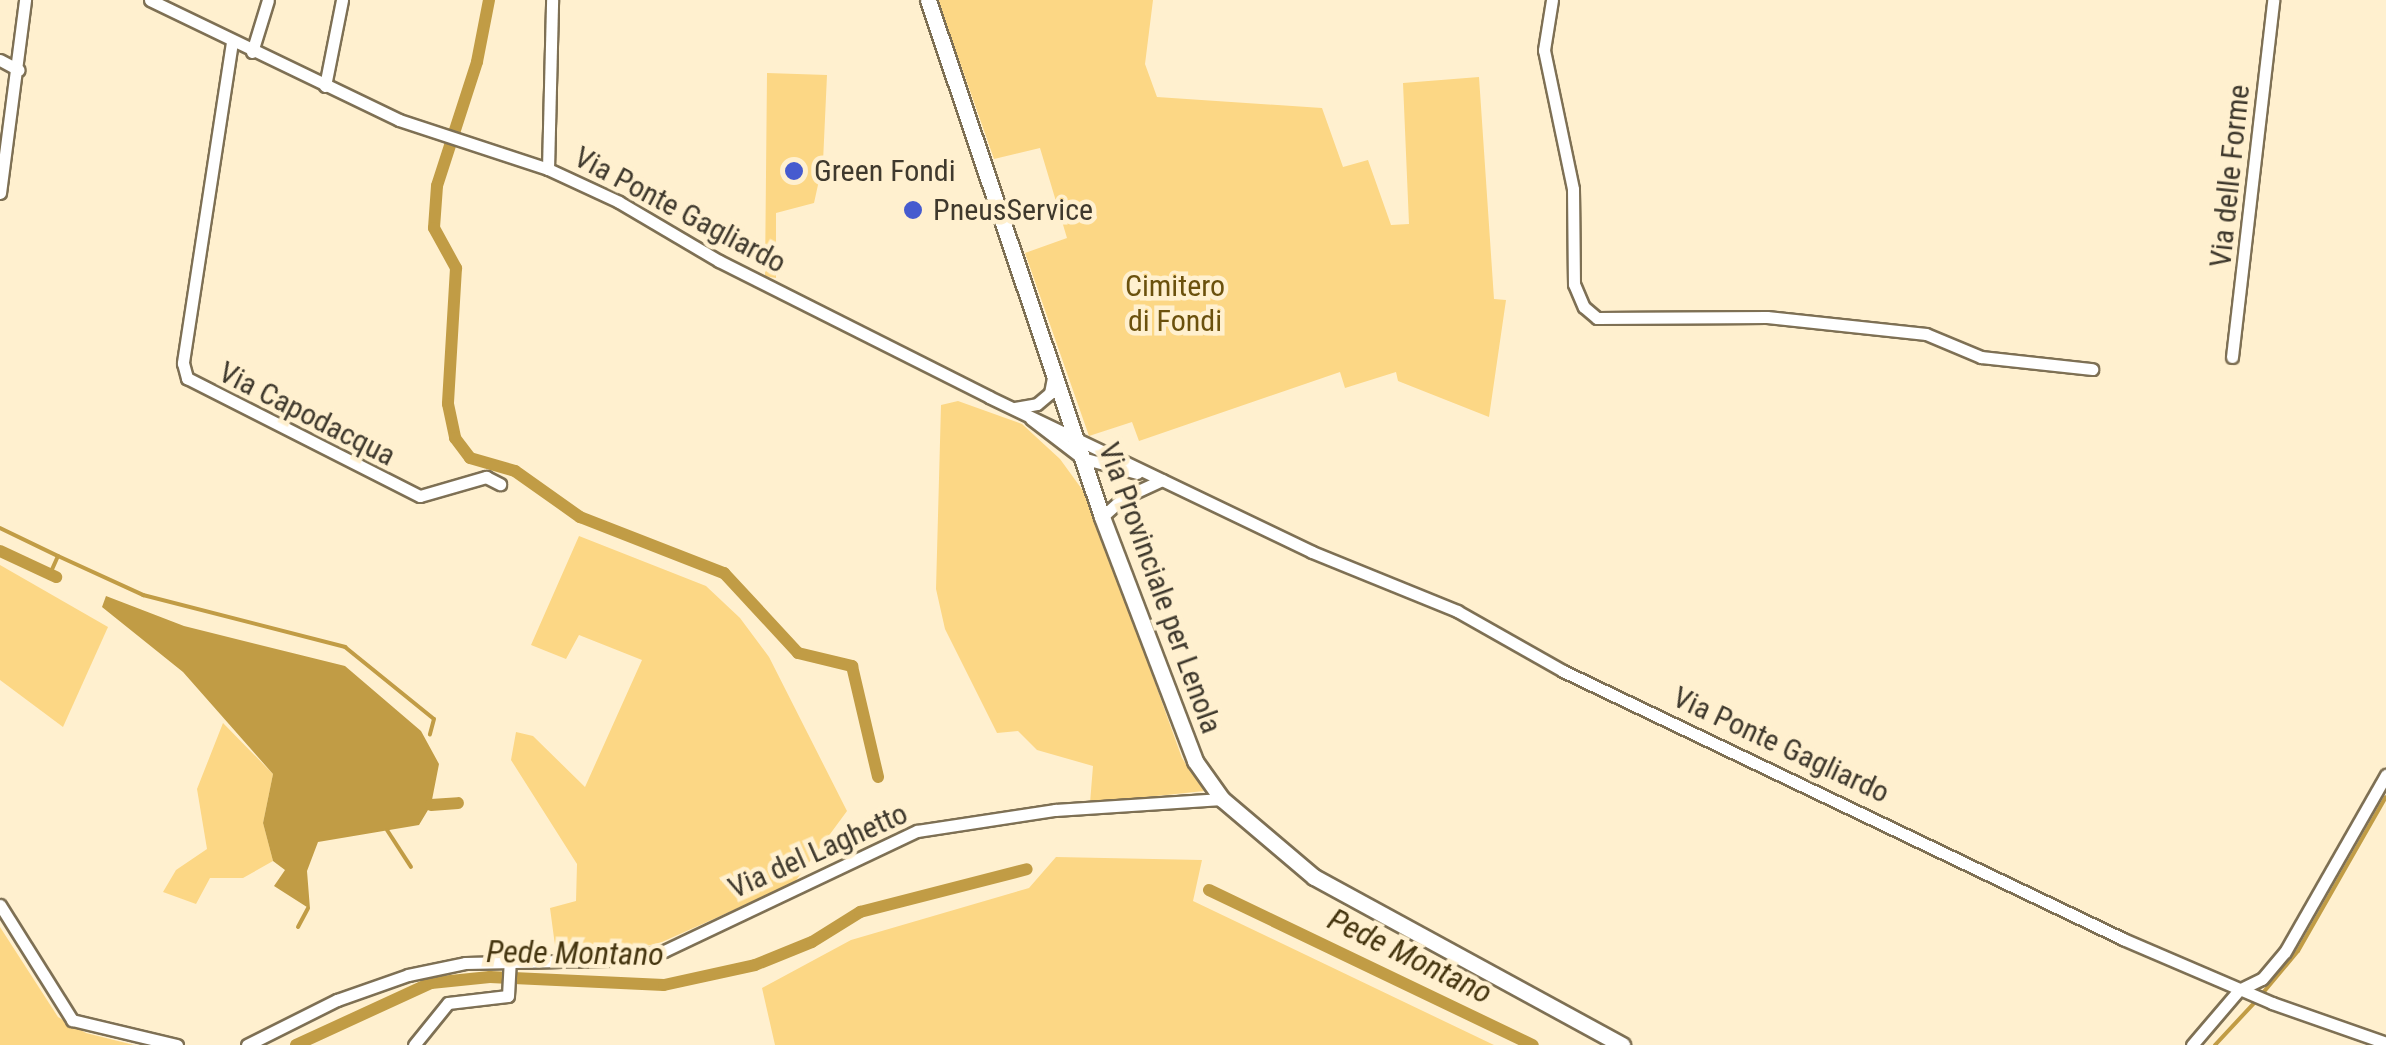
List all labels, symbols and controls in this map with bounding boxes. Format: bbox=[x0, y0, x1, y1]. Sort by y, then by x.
street label: Via delle Forme bbox=[2203, 83, 2257, 269]
street label: Via Ponte Gagliardo bbox=[568, 139, 792, 281]
place label: Green Fondi bbox=[814, 153, 956, 189]
marker: Green Fondi bbox=[783, 160, 805, 182]
place label: PneusService bbox=[933, 192, 1093, 228]
marker: PneusService bbox=[902, 199, 924, 221]
park label: Cimitero di Fondi bbox=[1125, 268, 1225, 338]
street label: Via Capodacqua bbox=[213, 354, 401, 474]
street label: Via Provinciale per Lenola bbox=[1091, 438, 1229, 738]
street label: Via Ponte Gagliardo bbox=[1667, 679, 1895, 811]
street label: Via del Laghetto bbox=[723, 795, 913, 907]
water label: Pede Montano bbox=[1322, 900, 1498, 1012]
water label: Pede Montano bbox=[486, 932, 664, 974]

